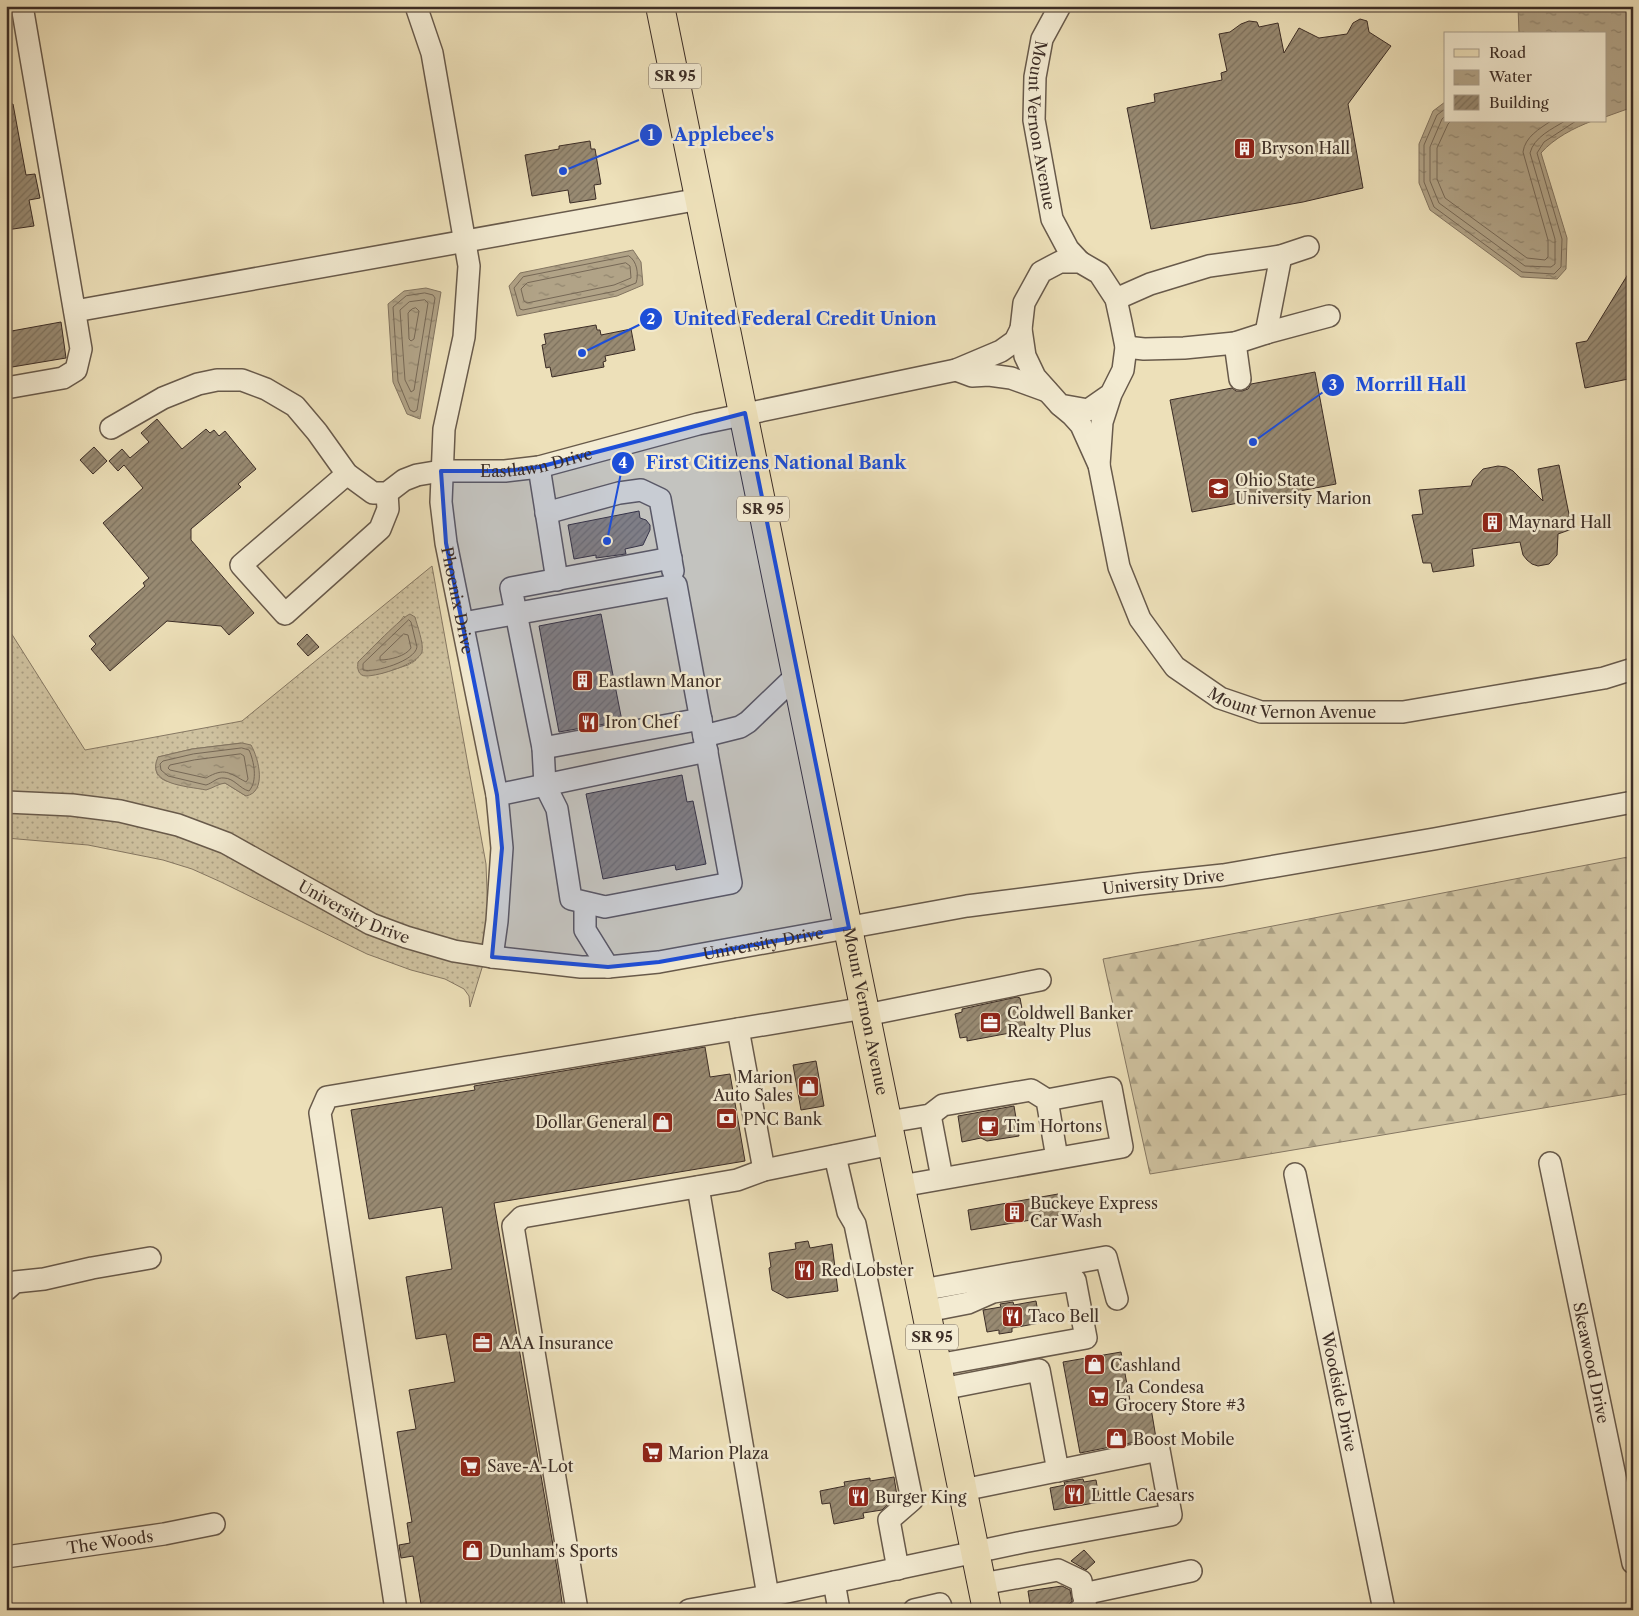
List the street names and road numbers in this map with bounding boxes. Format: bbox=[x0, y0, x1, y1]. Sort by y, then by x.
street label: Mount Vernon Avenue bbox=[1024, 39, 1060, 212]
road number: SR 95 bbox=[649, 64, 701, 88]
street label: Eastlawn Drive bbox=[480, 443, 595, 481]
road number: SR 95 bbox=[737, 496, 789, 522]
street label: Phoenix Drive bbox=[437, 545, 478, 656]
street label: Mount Vernon Avenue bbox=[1204, 683, 1376, 722]
street label: University Drive bbox=[1101, 865, 1225, 899]
street label: University Drive bbox=[295, 875, 413, 948]
street label: University Drive bbox=[701, 922, 825, 964]
street label: Mount Vernon Avenue bbox=[839, 925, 893, 1097]
street label: Skeawood Drive bbox=[1569, 1300, 1614, 1425]
road number: SR 95 bbox=[906, 1324, 958, 1350]
street label: Woodside Drive bbox=[1317, 1329, 1361, 1453]
street label: The Woods bbox=[65, 1526, 155, 1558]

